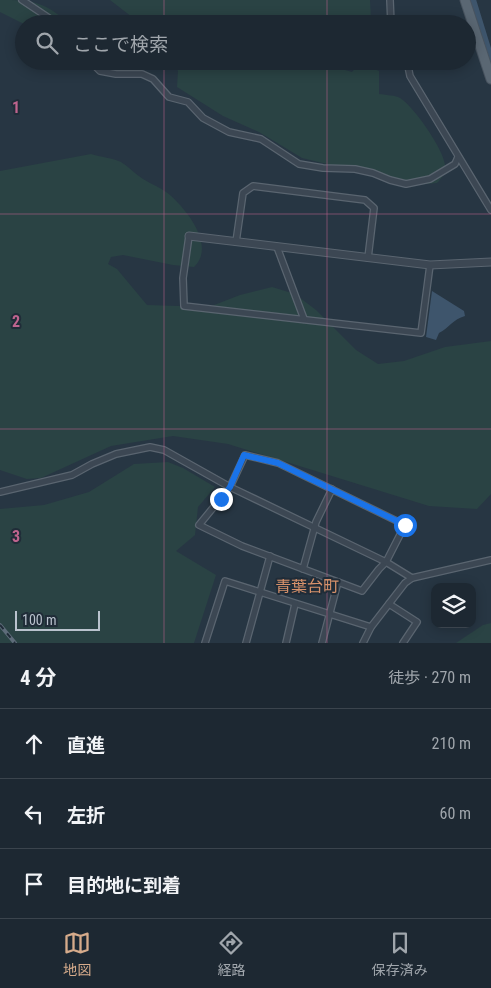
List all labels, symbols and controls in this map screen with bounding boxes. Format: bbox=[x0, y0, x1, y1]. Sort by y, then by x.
search box bbox=[15, 15, 476, 70]
icon: search bbox=[33, 29, 61, 57]
text: ここで検索 bbox=[73, 33, 168, 56]
text: 1 bbox=[12, 98, 20, 117]
text: 2 bbox=[12, 312, 20, 331]
route end bbox=[210, 488, 233, 511]
route start bbox=[394, 514, 417, 537]
text: 3 bbox=[12, 527, 20, 546]
district label: 青葉台町 bbox=[275, 577, 339, 596]
map controls bbox=[431, 583, 476, 628]
button: layers bbox=[431, 583, 476, 628]
scale bar bbox=[15, 608, 100, 631]
text: 100 m bbox=[22, 612, 57, 628]
text: 4 分 bbox=[20, 666, 56, 690]
text: 徒歩 · 270 m bbox=[388, 668, 471, 687]
icon: ahead bbox=[20, 730, 48, 758]
text: 直進 bbox=[67, 734, 105, 757]
text: 210 m bbox=[432, 734, 471, 753]
icon: left bbox=[20, 800, 48, 828]
text: 左折 bbox=[67, 804, 105, 827]
text: 60 m bbox=[439, 804, 471, 823]
icon: arrive bbox=[20, 870, 48, 898]
text: 目的地に到着 bbox=[67, 874, 181, 897]
tab: 地図 bbox=[63, 929, 91, 979]
tab: 経路 bbox=[217, 929, 245, 979]
tab: 保存済み bbox=[372, 929, 428, 979]

